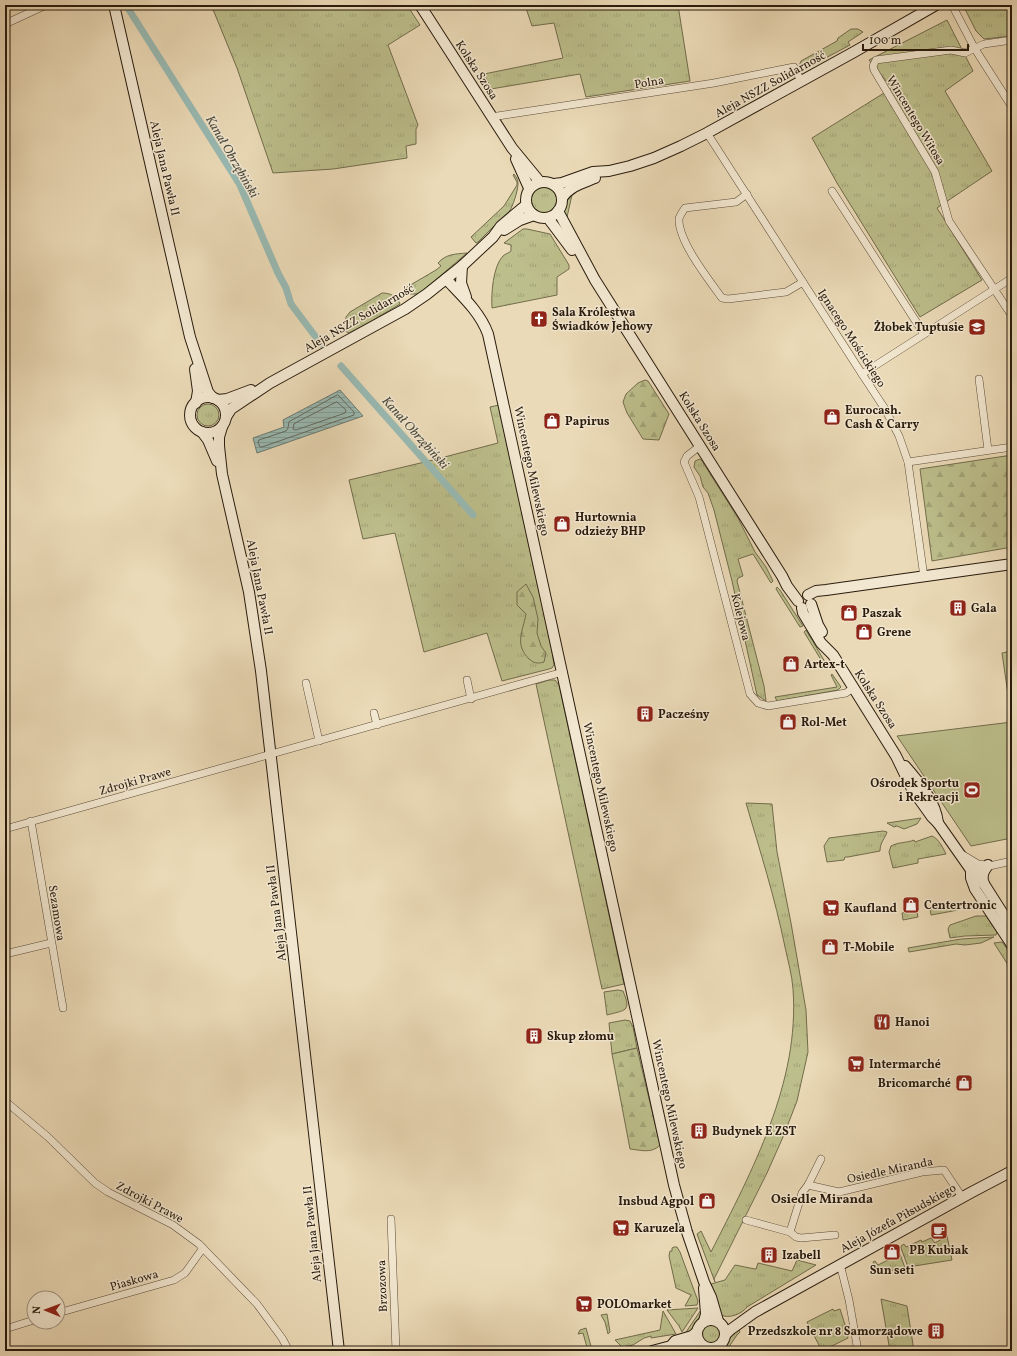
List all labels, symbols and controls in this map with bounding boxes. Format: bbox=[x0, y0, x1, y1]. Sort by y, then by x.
scale bar bbox=[863, 26, 968, 52]
text: 100 m bbox=[869, 33, 902, 49]
street label: Kolska Szosa bbox=[451, 38, 501, 103]
street label: Aleja NSZZ Solidarność bbox=[712, 48, 829, 122]
street label: Polna bbox=[633, 73, 665, 93]
street label: Wincentego Witosa bbox=[882, 73, 948, 168]
water label: Kanał Obrzębiński bbox=[200, 113, 263, 202]
street label: Aleja Jana Pawła II bbox=[145, 119, 183, 217]
street label: Aleja NSZZ Solidarność bbox=[302, 281, 417, 357]
street label: Ignacego Mościckiego bbox=[813, 286, 889, 391]
place label: Sala Królestwa Świadków Jehowy bbox=[552, 305, 653, 335]
church icon: Sala Królestwa Świadków Jehowy bbox=[529, 309, 549, 329]
school or university icon: Żłobek Tuptusie bbox=[967, 317, 987, 337]
place label: Żłobek Tuptusie bbox=[874, 320, 964, 336]
street label: Kolska Szosa bbox=[674, 389, 724, 454]
water label: Kanał Obrzębiński bbox=[377, 393, 453, 474]
place label: Eurocash. Cash & Carry bbox=[845, 403, 919, 433]
street label: Wincentego Milewskiego bbox=[509, 405, 553, 537]
shop icon: Eurocash. Cash & Carry bbox=[822, 407, 842, 427]
shop icon: Papirus bbox=[542, 411, 562, 431]
place label: Papirus bbox=[565, 414, 610, 430]
place label: Hurtownia odzieży BHP bbox=[575, 510, 646, 540]
shop icon: Hurtownia odzieży BHP bbox=[552, 514, 572, 534]
street label: Aleja Jana Pawła II bbox=[242, 538, 276, 636]
street label: Kolejowa bbox=[726, 592, 754, 643]
building icon: Gala bbox=[948, 598, 968, 618]
place label: Gala bbox=[971, 601, 997, 617]
shop icon: Paszak bbox=[839, 603, 859, 623]
place label: Paszak bbox=[862, 606, 902, 622]
shop icon: Grene bbox=[854, 622, 874, 642]
place label: Grene bbox=[877, 625, 911, 641]
shop icon: Artex-t bbox=[781, 654, 801, 674]
place label: Artex-t bbox=[804, 657, 845, 673]
street label: Kolska Szosa bbox=[850, 667, 900, 732]
building icon: Pacześny bbox=[635, 704, 655, 724]
place label: Pacześny bbox=[658, 707, 710, 723]
shop icon: Rol-Met bbox=[778, 712, 798, 732]
place label: Rol-Met bbox=[801, 715, 847, 731]
street label: Wincentego Milewskiego bbox=[578, 721, 622, 853]
street label: Zdrojki Prawe bbox=[97, 764, 173, 800]
place label: Ośrodek Sportu i Rekreacji bbox=[870, 776, 960, 806]
sports icon: Ośrodek Sportu i Rekreacji bbox=[962, 780, 982, 800]
street label: Aleja Jana Pawła II bbox=[263, 864, 291, 962]
street label: Sezamowa bbox=[44, 884, 68, 942]
shop icon: Centertronic bbox=[901, 895, 921, 915]
supermarket icon: Kaufland bbox=[821, 898, 841, 918]
place label: Centertronic bbox=[924, 898, 997, 914]
place label: Kaufland bbox=[844, 901, 897, 917]
shop icon: T-Mobile bbox=[820, 937, 840, 957]
place label: T-Mobile bbox=[843, 940, 894, 956]
restaurant icon: Hanoi bbox=[872, 1012, 892, 1032]
place label: Hanoi bbox=[895, 1015, 930, 1031]
building icon: Skup złomu bbox=[524, 1026, 544, 1046]
place label: Skup złomu bbox=[547, 1029, 615, 1045]
street label: Wincentego Milewskiego bbox=[647, 1038, 691, 1170]
supermarket icon: Intermarché bbox=[846, 1054, 866, 1074]
place label: Intermarché bbox=[869, 1057, 941, 1073]
shop icon: Bricomarché bbox=[954, 1073, 974, 1093]
place label: Bricomarché bbox=[878, 1076, 951, 1092]
building icon: Budynek E ZST bbox=[689, 1121, 709, 1141]
place label: Budynek E ZST bbox=[712, 1124, 796, 1140]
street label: Osiedle Miranda bbox=[846, 1154, 935, 1188]
street label: Zdrojki Prawe bbox=[113, 1178, 186, 1228]
street label: Aleja Józefa Piłsudskiego bbox=[838, 1180, 959, 1257]
street label: Aleja Jana Pawła II bbox=[300, 1185, 326, 1283]
shop icon: Insbud Agpol bbox=[697, 1191, 717, 1211]
district label: Osiedle Miranda bbox=[771, 1191, 873, 1209]
place label: Insbud Agpol bbox=[618, 1194, 694, 1210]
supermarket icon: Karuzela bbox=[611, 1218, 631, 1238]
place label: Karuzela bbox=[634, 1221, 686, 1237]
cafe icon: PB Kubiak bbox=[929, 1221, 949, 1241]
shop icon: Sun seti bbox=[882, 1242, 902, 1262]
place label: PB Kubiak bbox=[909, 1243, 969, 1259]
building icon: Izabell bbox=[759, 1245, 779, 1265]
place label: Izabell bbox=[782, 1248, 821, 1264]
street label: Brzozowa bbox=[374, 1259, 392, 1312]
place label: Sun seti bbox=[870, 1263, 914, 1279]
street label: Piaskowa bbox=[108, 1266, 160, 1295]
north arrow bbox=[26, 1290, 66, 1330]
supermarket icon: POLOmarket bbox=[574, 1294, 594, 1314]
place label: POLOmarket bbox=[597, 1297, 672, 1313]
text: N bbox=[30, 1306, 45, 1314]
building icon: Przedszkole nr 8 Samorządowe bbox=[926, 1321, 946, 1341]
place label: Przedszkole nr 8 Samorządowe bbox=[748, 1324, 923, 1340]

